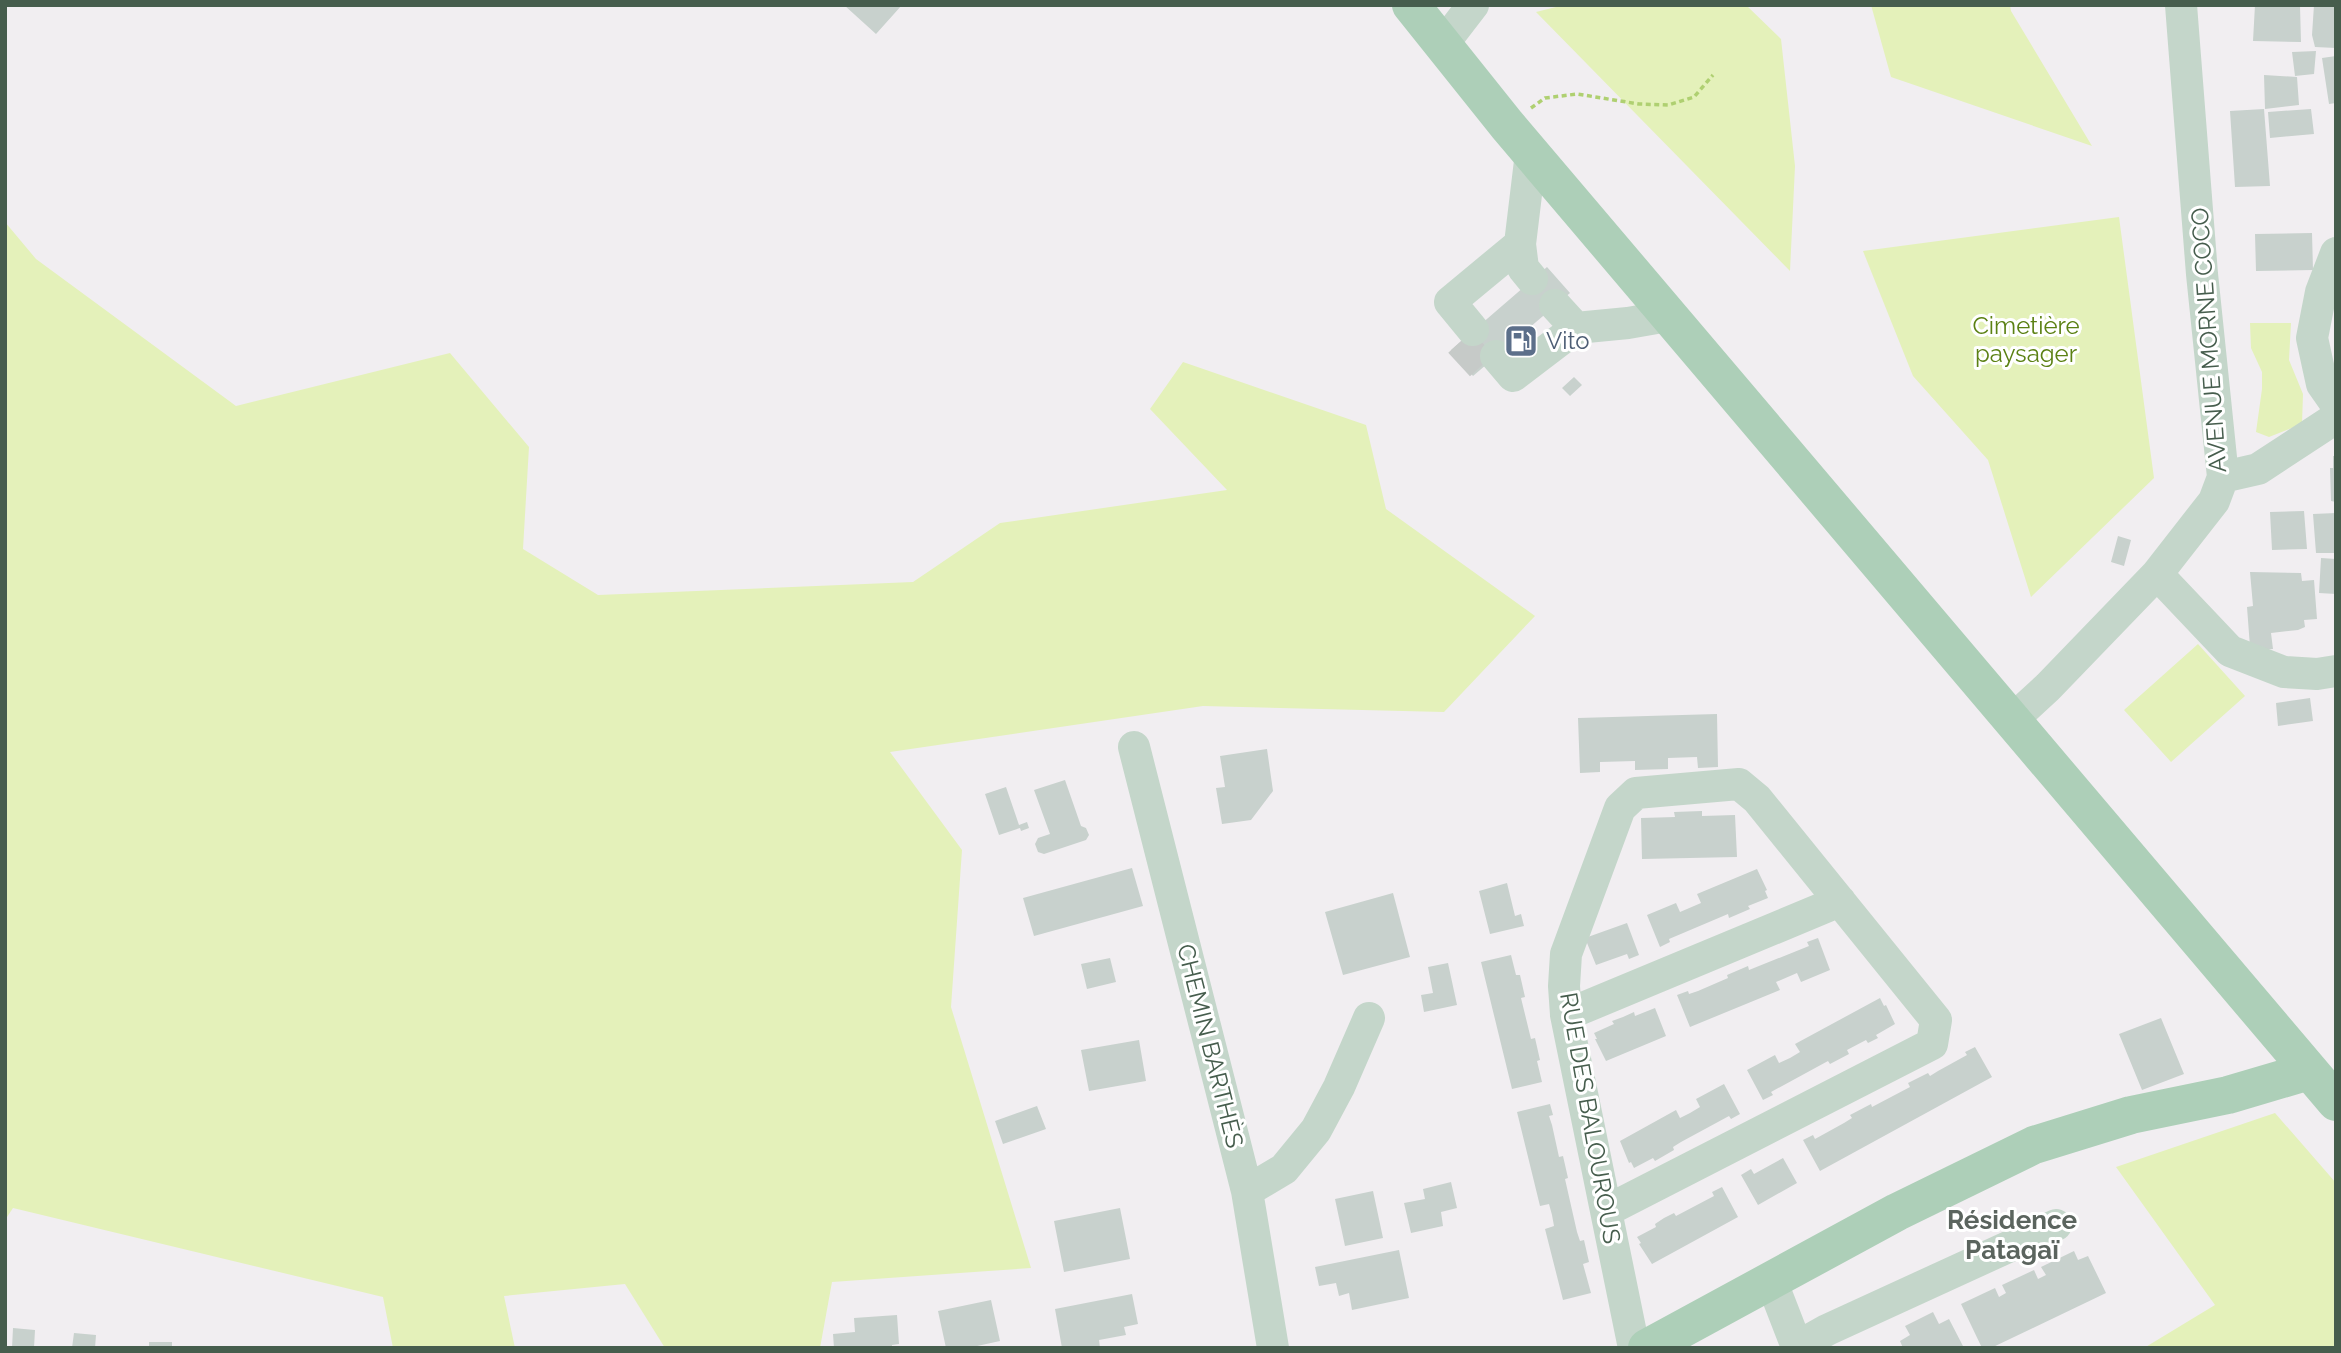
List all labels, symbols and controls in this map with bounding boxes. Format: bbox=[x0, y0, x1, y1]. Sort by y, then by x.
street label: AVENUE MORNE COCO bbox=[2185, 206, 2232, 474]
park label: Cimetière paysager bbox=[1972, 311, 2080, 368]
fuel station icon: Vito bbox=[1502, 322, 1540, 360]
place label: Vito bbox=[1546, 326, 1590, 355]
street label: CHEMIN BARTHÈS bbox=[1171, 941, 1250, 1151]
street label: RUE DES BALOUROUS bbox=[1554, 990, 1627, 1246]
district label: Résidence Patagaï bbox=[1947, 1205, 2077, 1265]

